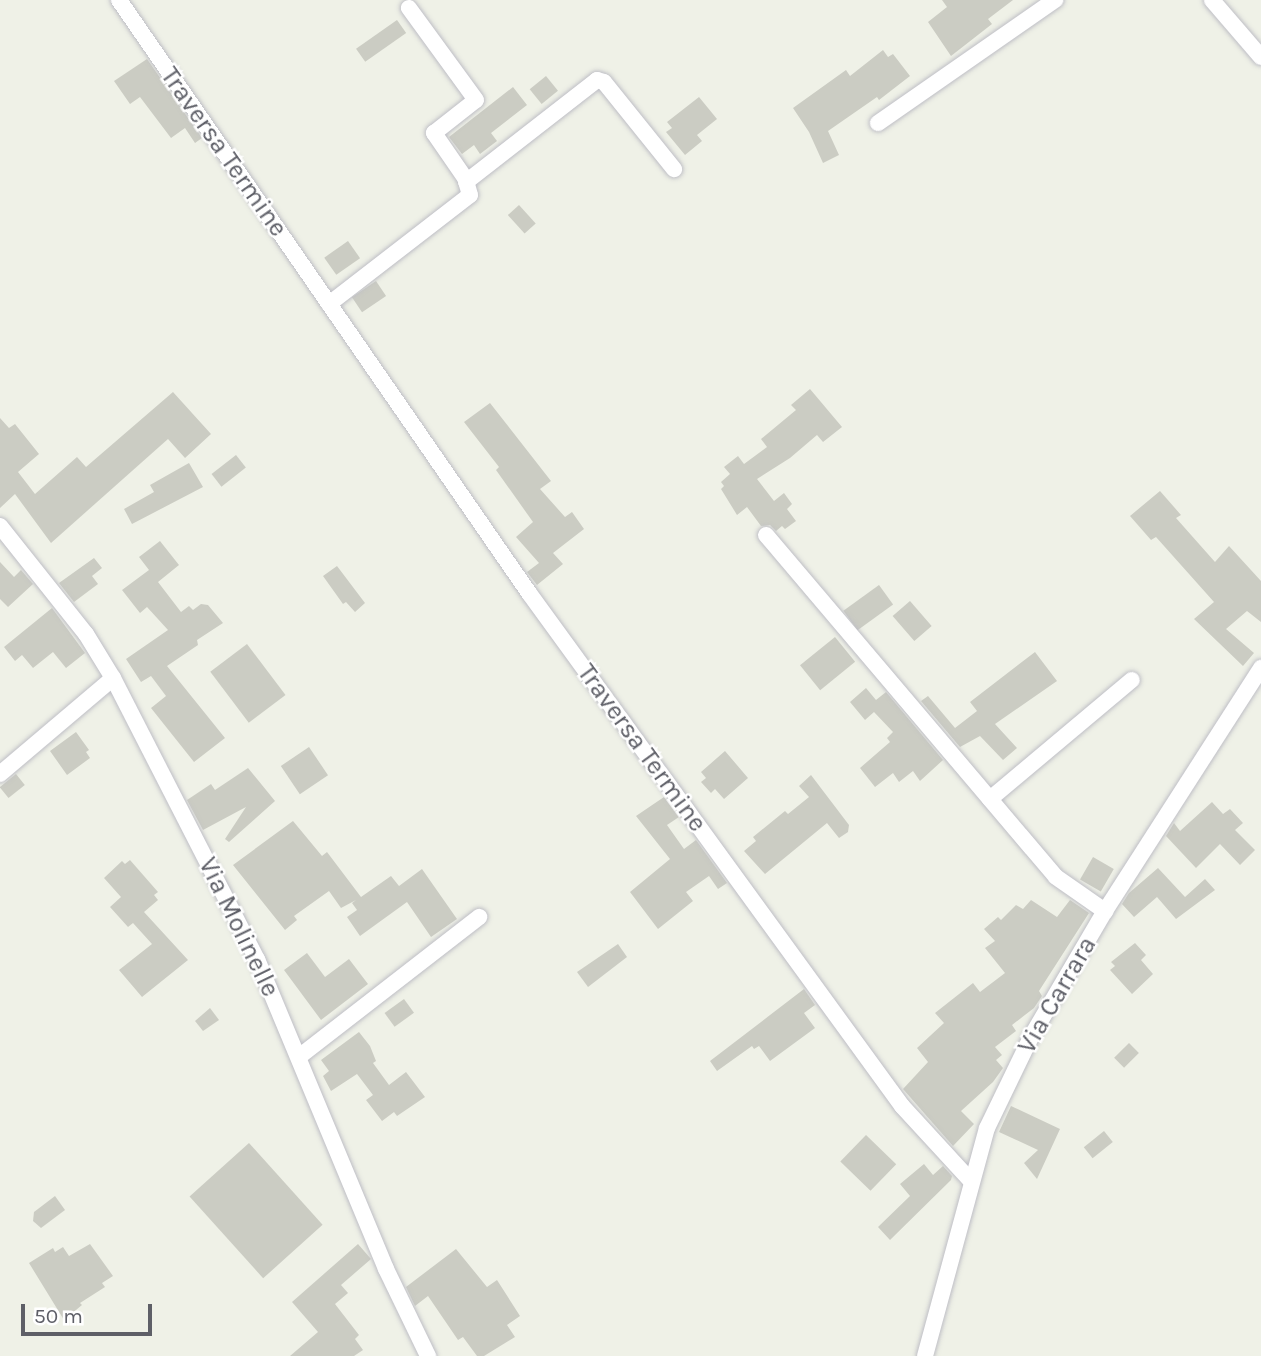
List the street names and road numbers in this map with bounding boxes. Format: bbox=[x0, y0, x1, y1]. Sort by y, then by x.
street label: Traversa Termine bbox=[154, 61, 294, 243]
street label: Traversa Termine bbox=[571, 658, 713, 838]
street label: Via Molinelle bbox=[192, 852, 286, 1002]
street label: Via Carrara bbox=[1011, 931, 1103, 1059]

